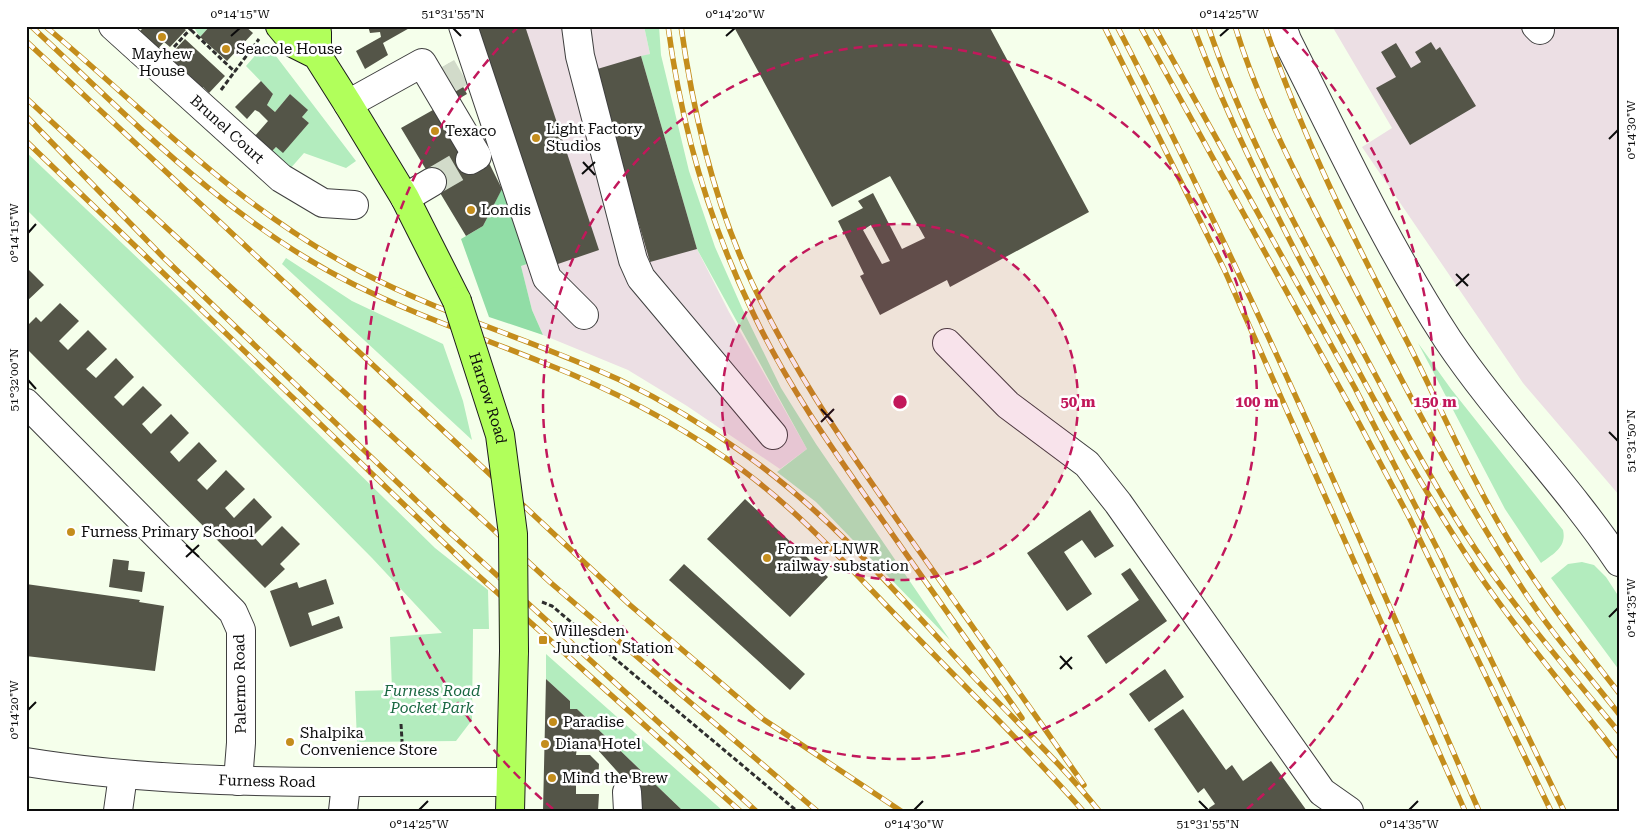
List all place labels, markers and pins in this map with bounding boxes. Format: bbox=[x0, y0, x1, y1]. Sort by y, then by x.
marker: Mayhew House bbox=[156, 31, 168, 43]
place label: Seacole House bbox=[236, 40, 342, 58]
marker: Seacole House bbox=[220, 43, 232, 55]
place label: Mayhew House bbox=[132, 45, 193, 80]
place label: Light Factory Studios bbox=[546, 120, 642, 155]
place label: Texaco bbox=[445, 122, 496, 140]
marker: Texaco bbox=[429, 125, 441, 137]
marker: Light Factory Studios bbox=[530, 132, 542, 144]
place label: Londis bbox=[481, 201, 531, 219]
marker: Londis bbox=[465, 204, 477, 216]
centre of rings bbox=[891, 393, 909, 411]
place label: Furness Primary School bbox=[81, 523, 254, 541]
marker: Furness Primary School bbox=[65, 526, 77, 538]
place label: Former LNWR railway substation bbox=[777, 540, 909, 575]
marker: Former LNWR railway substation bbox=[761, 552, 773, 564]
place label: Willesden Junction Station bbox=[553, 622, 674, 657]
marker: Willesden Junction Station bbox=[537, 634, 549, 646]
place label: Paradise bbox=[563, 713, 624, 731]
marker: Paradise bbox=[547, 716, 559, 728]
place label: Shalpika Convenience Store bbox=[300, 724, 437, 759]
place label: Diana Hotel bbox=[555, 735, 641, 753]
marker: Shalpika Convenience Store bbox=[284, 736, 296, 748]
marker: Diana Hotel bbox=[539, 738, 551, 750]
place label: Mind the Brew bbox=[562, 769, 669, 787]
marker: Mind the Brew bbox=[546, 772, 558, 784]

